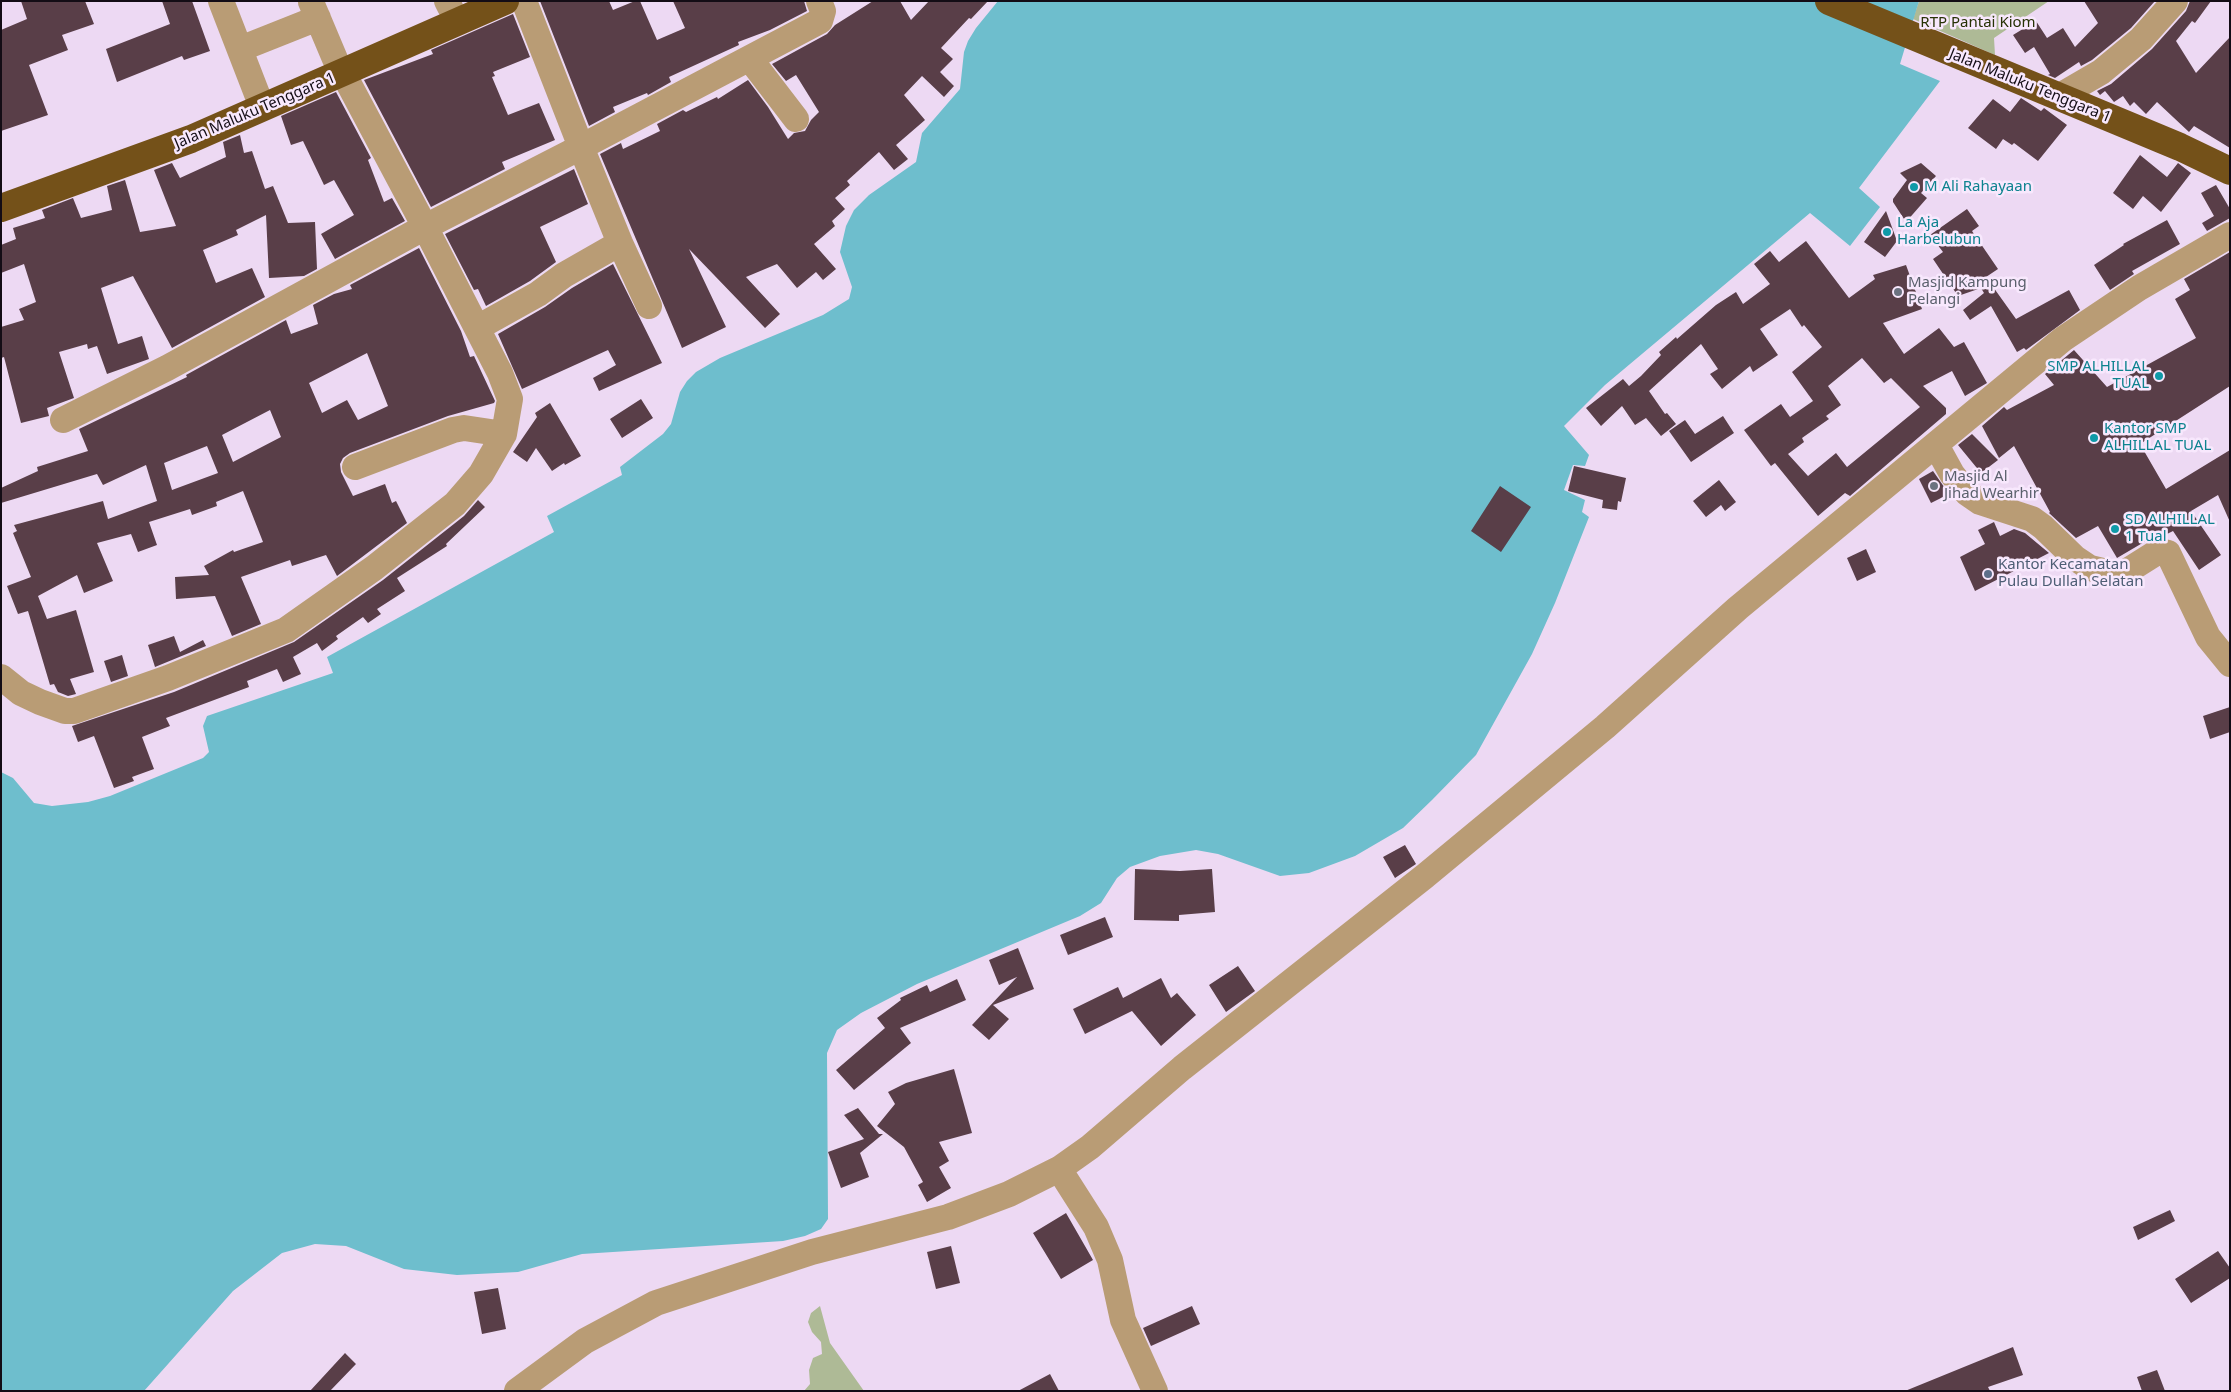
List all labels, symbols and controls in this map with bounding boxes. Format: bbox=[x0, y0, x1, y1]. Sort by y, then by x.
park label: RTP Pantai Kiom bbox=[1920, 14, 2036, 32]
street label: Jalan Maluku Tenggara 1 bbox=[1946, 45, 2114, 127]
street label: Jalan Maluku Tenggara 1 bbox=[172, 69, 338, 153]
place label: M Ali Rahayaan bbox=[1924, 178, 2032, 196]
marker: M Ali Rahayaan bbox=[1908, 181, 1920, 193]
place label: La Aja Harbelubun bbox=[1897, 214, 1981, 249]
marker: La Aja Harbelubun bbox=[1881, 226, 1893, 238]
place label: Masjid Kampung Pelangi bbox=[1908, 274, 2027, 309]
marker: Masjid Kampung Pelangi bbox=[1892, 286, 1904, 298]
place label: SMP ALHILLAL TUAL bbox=[2047, 358, 2149, 393]
marker: SMP ALHILLAL TUAL bbox=[2153, 370, 2165, 382]
place label: Kantor SMP ALHILLAL TUAL bbox=[2104, 420, 2211, 455]
marker: Kantor SMP ALHILLAL TUAL bbox=[2088, 432, 2100, 444]
place label: Masjid Al Jihad Wearhir bbox=[1944, 468, 2039, 503]
marker: Masjid Al Jihad Wearhir bbox=[1928, 480, 1940, 492]
place label: SD ALHILLAL 1 Tual bbox=[2125, 511, 2215, 546]
marker: SD ALHILLAL 1 Tual bbox=[2109, 523, 2121, 535]
place label: Kantor Kecamatan Pulau Dullah Selatan bbox=[1998, 556, 2143, 591]
marker: Kantor Kecamatan Pulau Dullah Selatan bbox=[1982, 568, 1994, 580]

